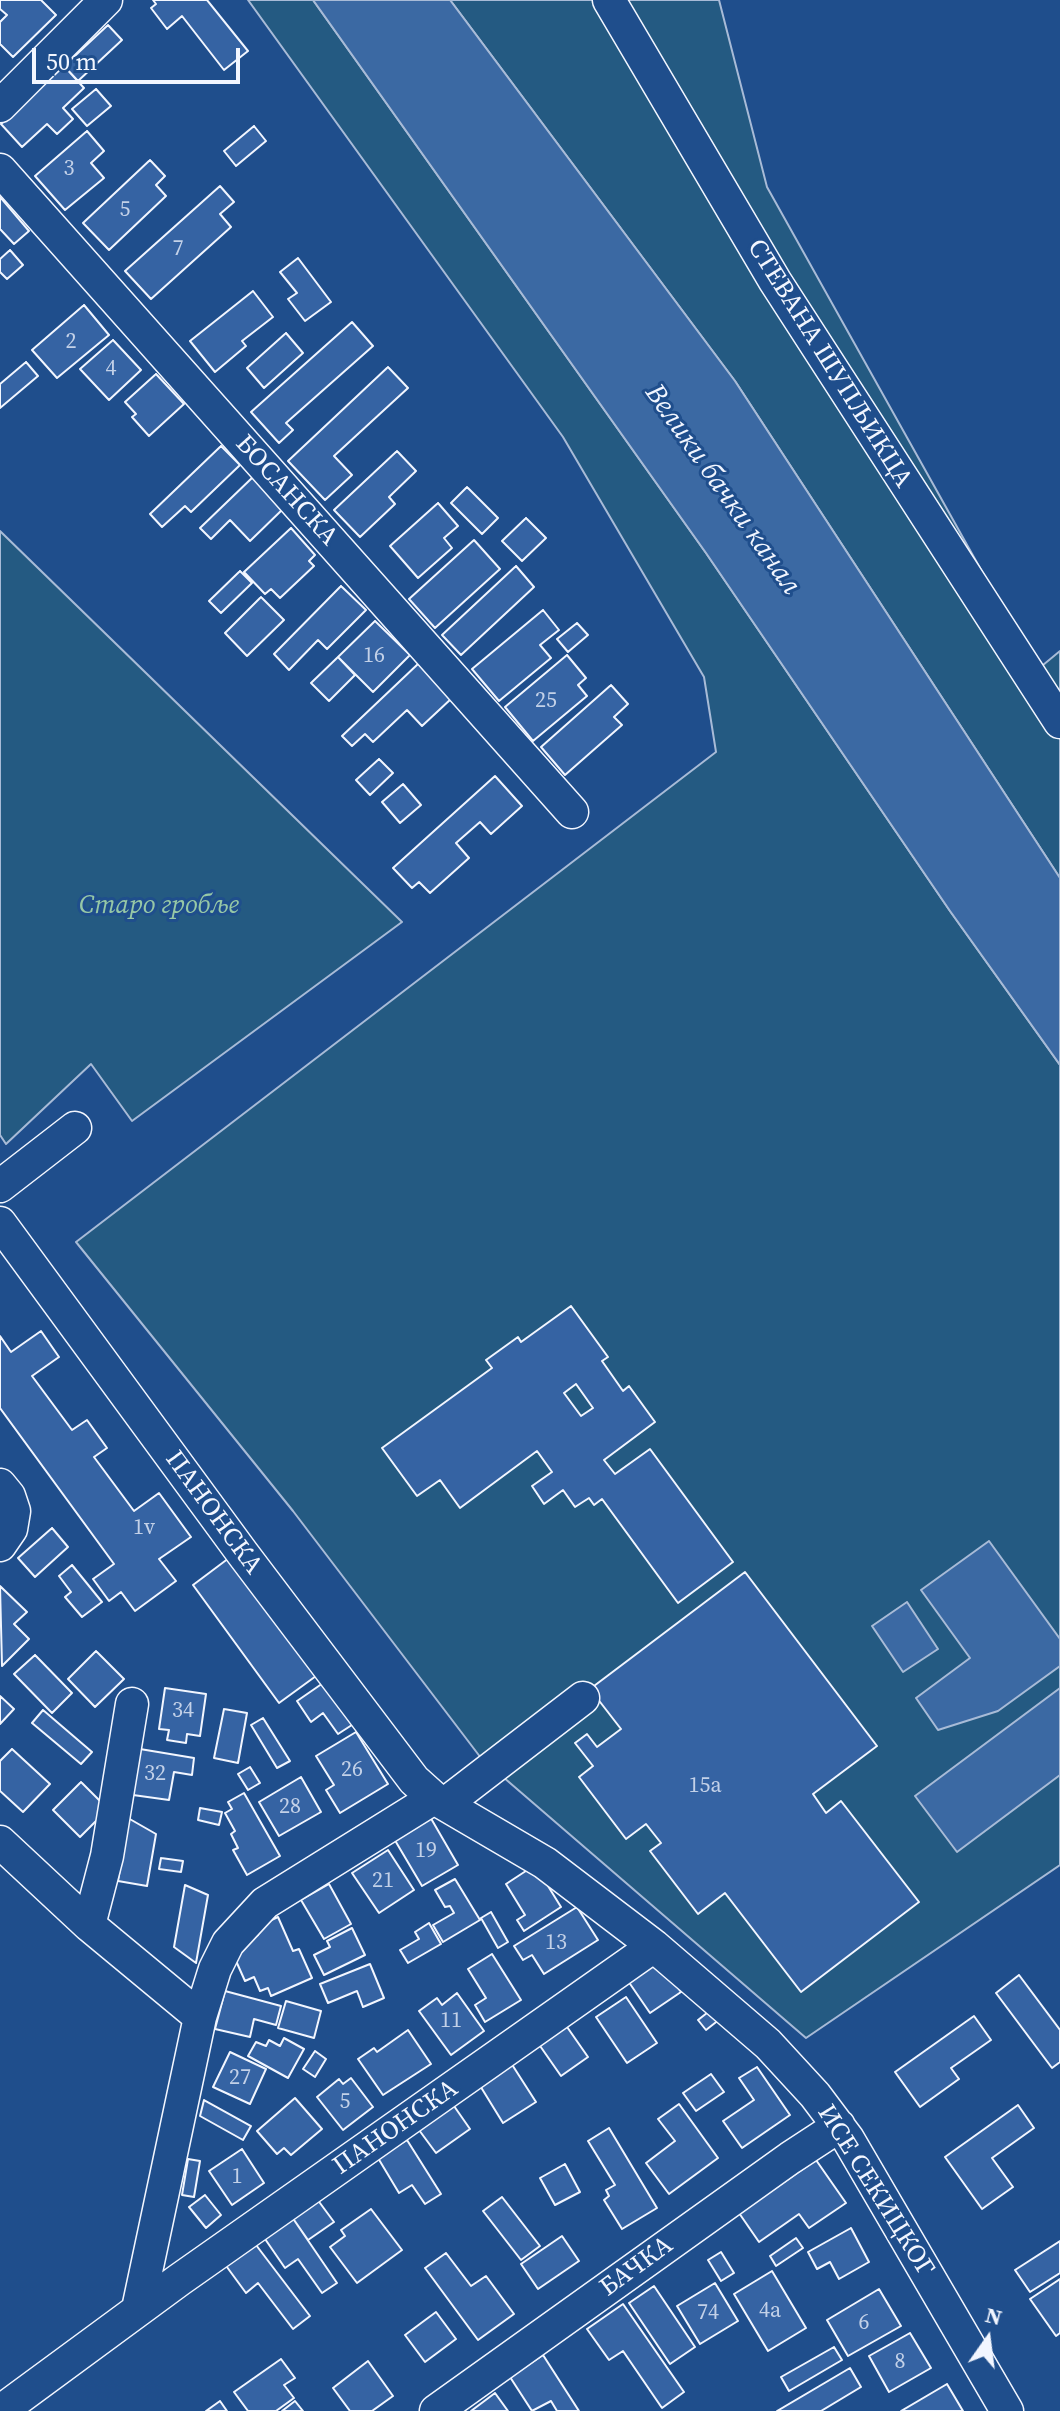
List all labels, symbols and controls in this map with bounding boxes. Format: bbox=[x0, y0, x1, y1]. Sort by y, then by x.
scale bar bbox=[36, 32, 244, 82]
text: 50 m bbox=[46, 45, 97, 78]
house number: 3 bbox=[64, 156, 74, 182]
house number: 5 bbox=[120, 197, 130, 223]
street label: СТЕВАНА ШУПЉИКЦА bbox=[740, 234, 918, 494]
house number: 7 bbox=[173, 236, 183, 262]
house number: 2 bbox=[66, 329, 76, 355]
house number: 4 bbox=[106, 356, 116, 382]
water label: Велики бачки канал bbox=[637, 378, 807, 602]
street label: БОСАНСКА bbox=[228, 429, 344, 553]
house number: 16 bbox=[363, 643, 385, 669]
house number: 25 bbox=[535, 688, 557, 714]
park label: Старо гробље bbox=[79, 890, 239, 922]
street label: ПАНОНСКА bbox=[158, 1445, 268, 1581]
house number: 1v bbox=[133, 1515, 155, 1541]
house number: 34 bbox=[172, 1698, 194, 1724]
house number: 26 bbox=[341, 1757, 363, 1783]
house number: 32 bbox=[144, 1761, 166, 1787]
house number: 15a bbox=[688, 1773, 722, 1799]
house number: 28 bbox=[279, 1794, 301, 1820]
house number: 19 bbox=[415, 1838, 437, 1864]
house number: 21 bbox=[372, 1868, 394, 1894]
house number: 13 bbox=[545, 1930, 567, 1956]
house number: 11 bbox=[440, 2008, 462, 2034]
house number: 27 bbox=[229, 2065, 251, 2091]
street label: ПАНОНСКА bbox=[328, 2074, 464, 2182]
house number: 5 bbox=[340, 2089, 350, 2115]
street label: ИСЕ СЕКИЦКОГ bbox=[810, 2099, 940, 2283]
house number: 1 bbox=[232, 2164, 242, 2190]
street label: БАЧКА bbox=[594, 2230, 680, 2304]
house number: 4a bbox=[759, 2298, 781, 2324]
north arrow bbox=[948, 2299, 1028, 2379]
text: N bbox=[982, 2299, 1005, 2332]
house number: 74 bbox=[697, 2300, 719, 2326]
house number: 6 bbox=[859, 2310, 869, 2336]
house number: 8 bbox=[895, 2349, 905, 2375]

